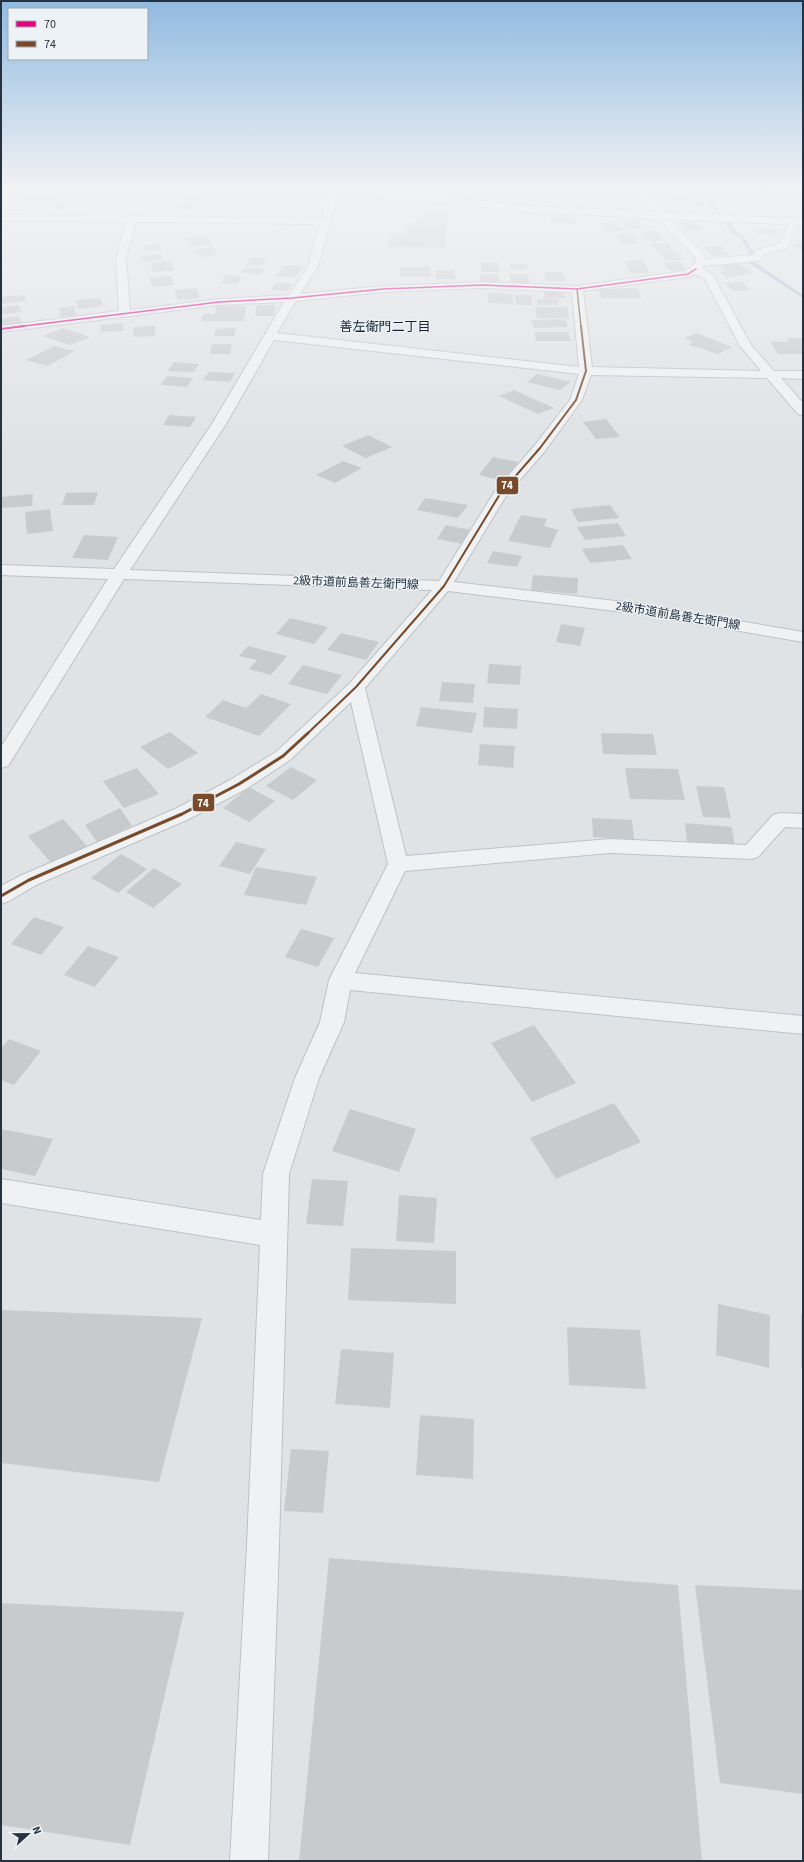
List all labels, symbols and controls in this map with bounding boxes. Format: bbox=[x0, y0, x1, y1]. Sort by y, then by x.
legend bbox=[8, 8, 148, 60]
text: 70 bbox=[44, 16, 56, 33]
text: 74 bbox=[44, 36, 56, 53]
district label: 善左衛門二丁目 bbox=[339, 318, 431, 336]
line badge: 74 bbox=[496, 476, 519, 495]
text: 74 bbox=[501, 478, 513, 493]
street label: 2級市道前島善左衛門線 bbox=[293, 572, 419, 594]
street label: 2級市道前島善左衛門線 bbox=[614, 598, 742, 634]
line badge: 74 bbox=[192, 793, 215, 812]
text: 74 bbox=[197, 796, 209, 811]
north arrow bbox=[8, 1814, 48, 1854]
text: N bbox=[28, 1824, 45, 1837]

